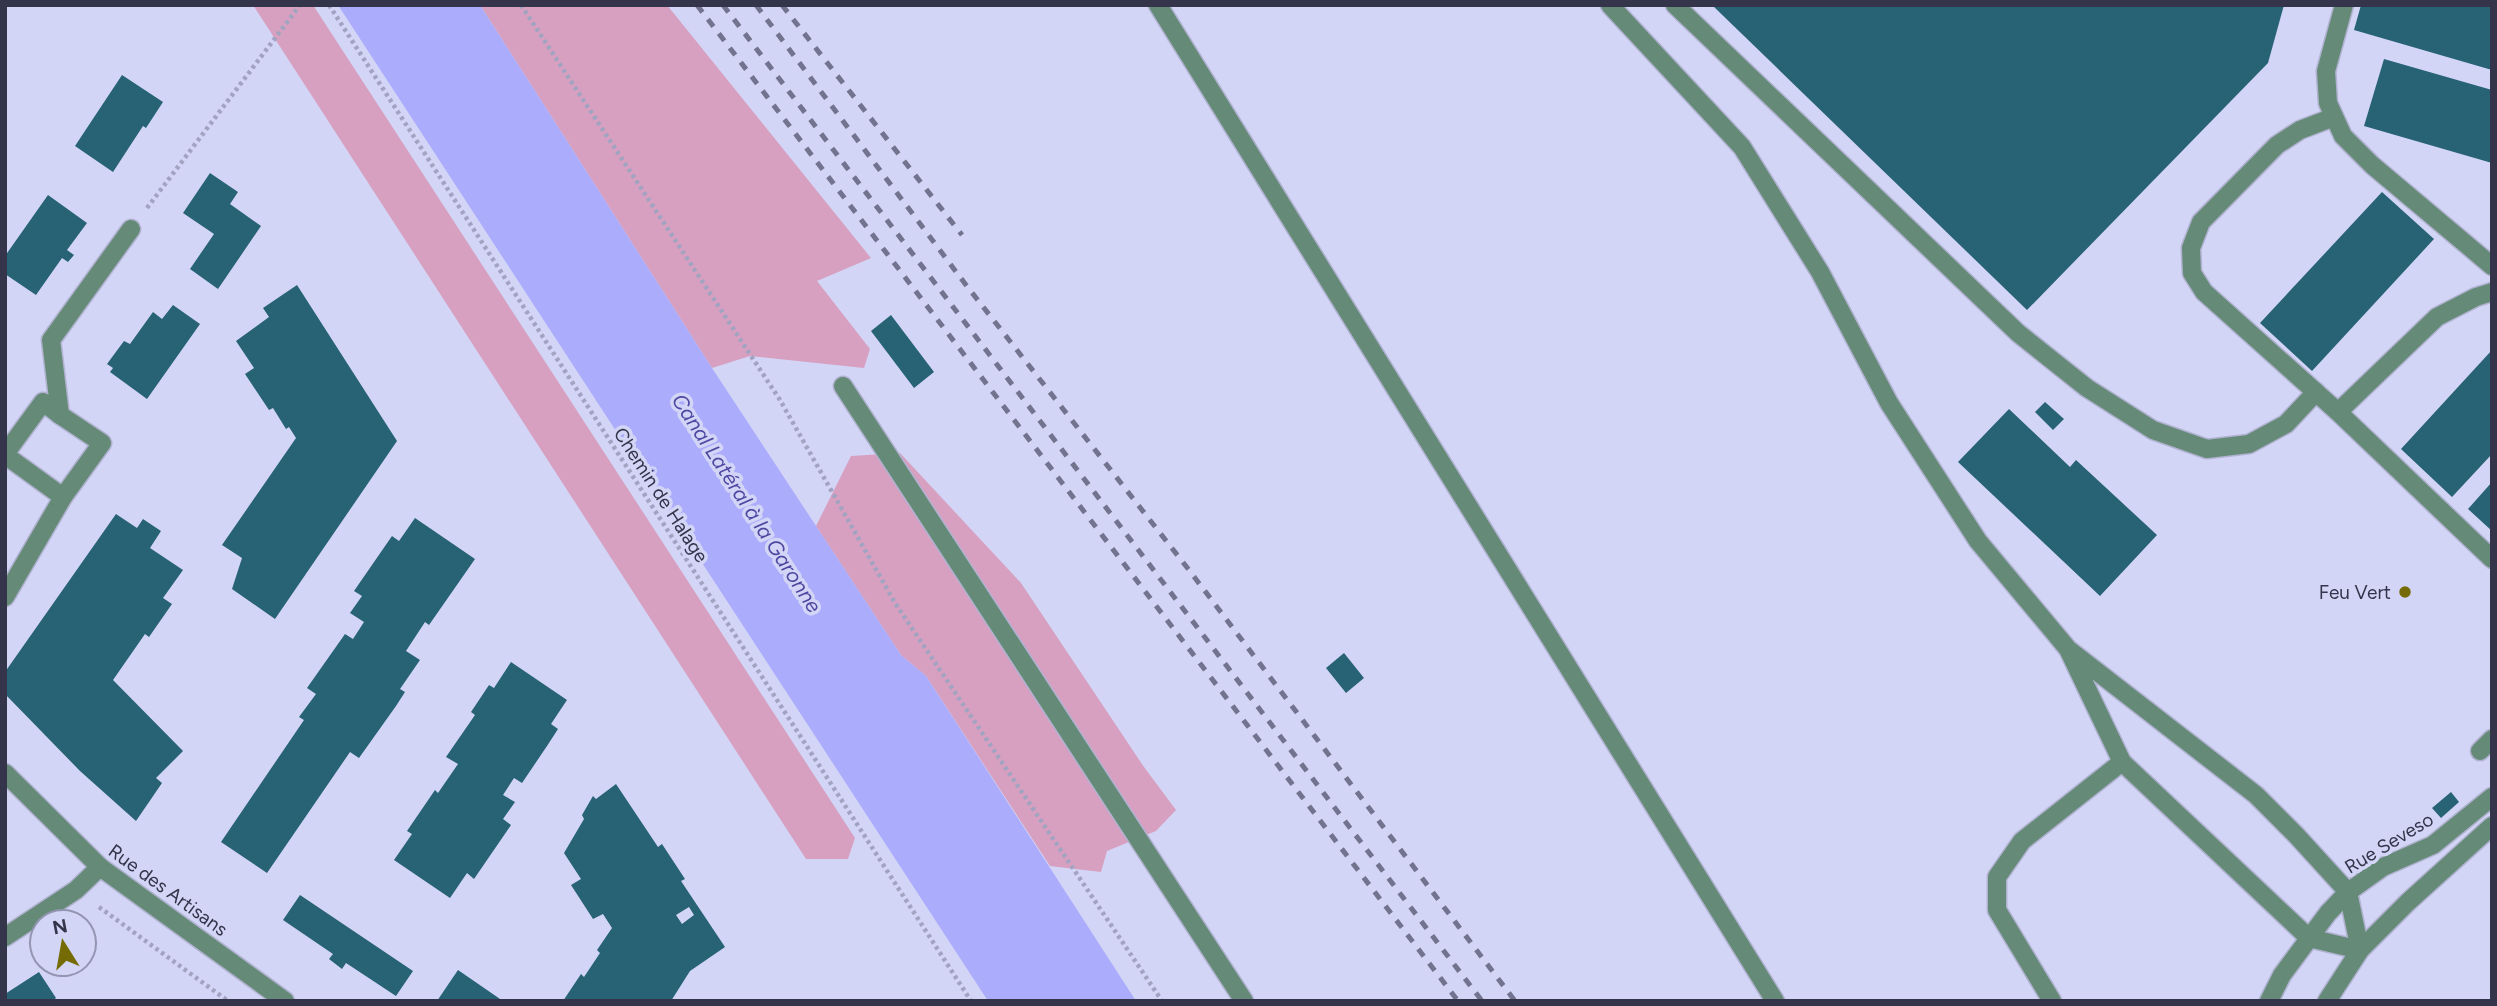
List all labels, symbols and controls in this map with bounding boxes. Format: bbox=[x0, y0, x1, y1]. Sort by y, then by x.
water label: Canal Latéral à la Garonne bbox=[667, 389, 827, 617]
street label: Chemin de Halage bbox=[609, 423, 713, 567]
place label: Feu Vert bbox=[2319, 581, 2391, 604]
marker: Feu Vert bbox=[2397, 584, 2413, 600]
street label: Rue Seveso bbox=[2341, 808, 2437, 878]
street label: Rue des Artisans bbox=[104, 839, 232, 941]
north arrow bbox=[28, 908, 98, 978]
text: N bbox=[50, 914, 69, 939]

